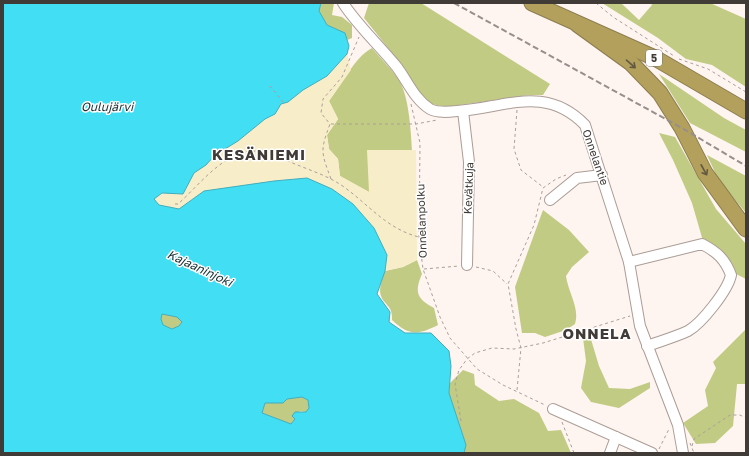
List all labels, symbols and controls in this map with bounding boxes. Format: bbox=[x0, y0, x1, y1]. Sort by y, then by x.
road number: 5 bbox=[646, 50, 662, 66]
one-way arrow bbox=[626, 59, 636, 68]
water label: Oulujärvi bbox=[81, 99, 135, 114]
street label: Onnelantie bbox=[580, 127, 612, 187]
district label: KESÄNIEMI bbox=[212, 145, 306, 163]
street label: Kevätkuja bbox=[461, 162, 475, 214]
one-way arrow bbox=[700, 164, 708, 176]
street label: Onnelanpolku bbox=[413, 184, 429, 258]
water label: Kajaaninjoki bbox=[165, 246, 237, 290]
district label: ONNELA bbox=[562, 324, 632, 342]

